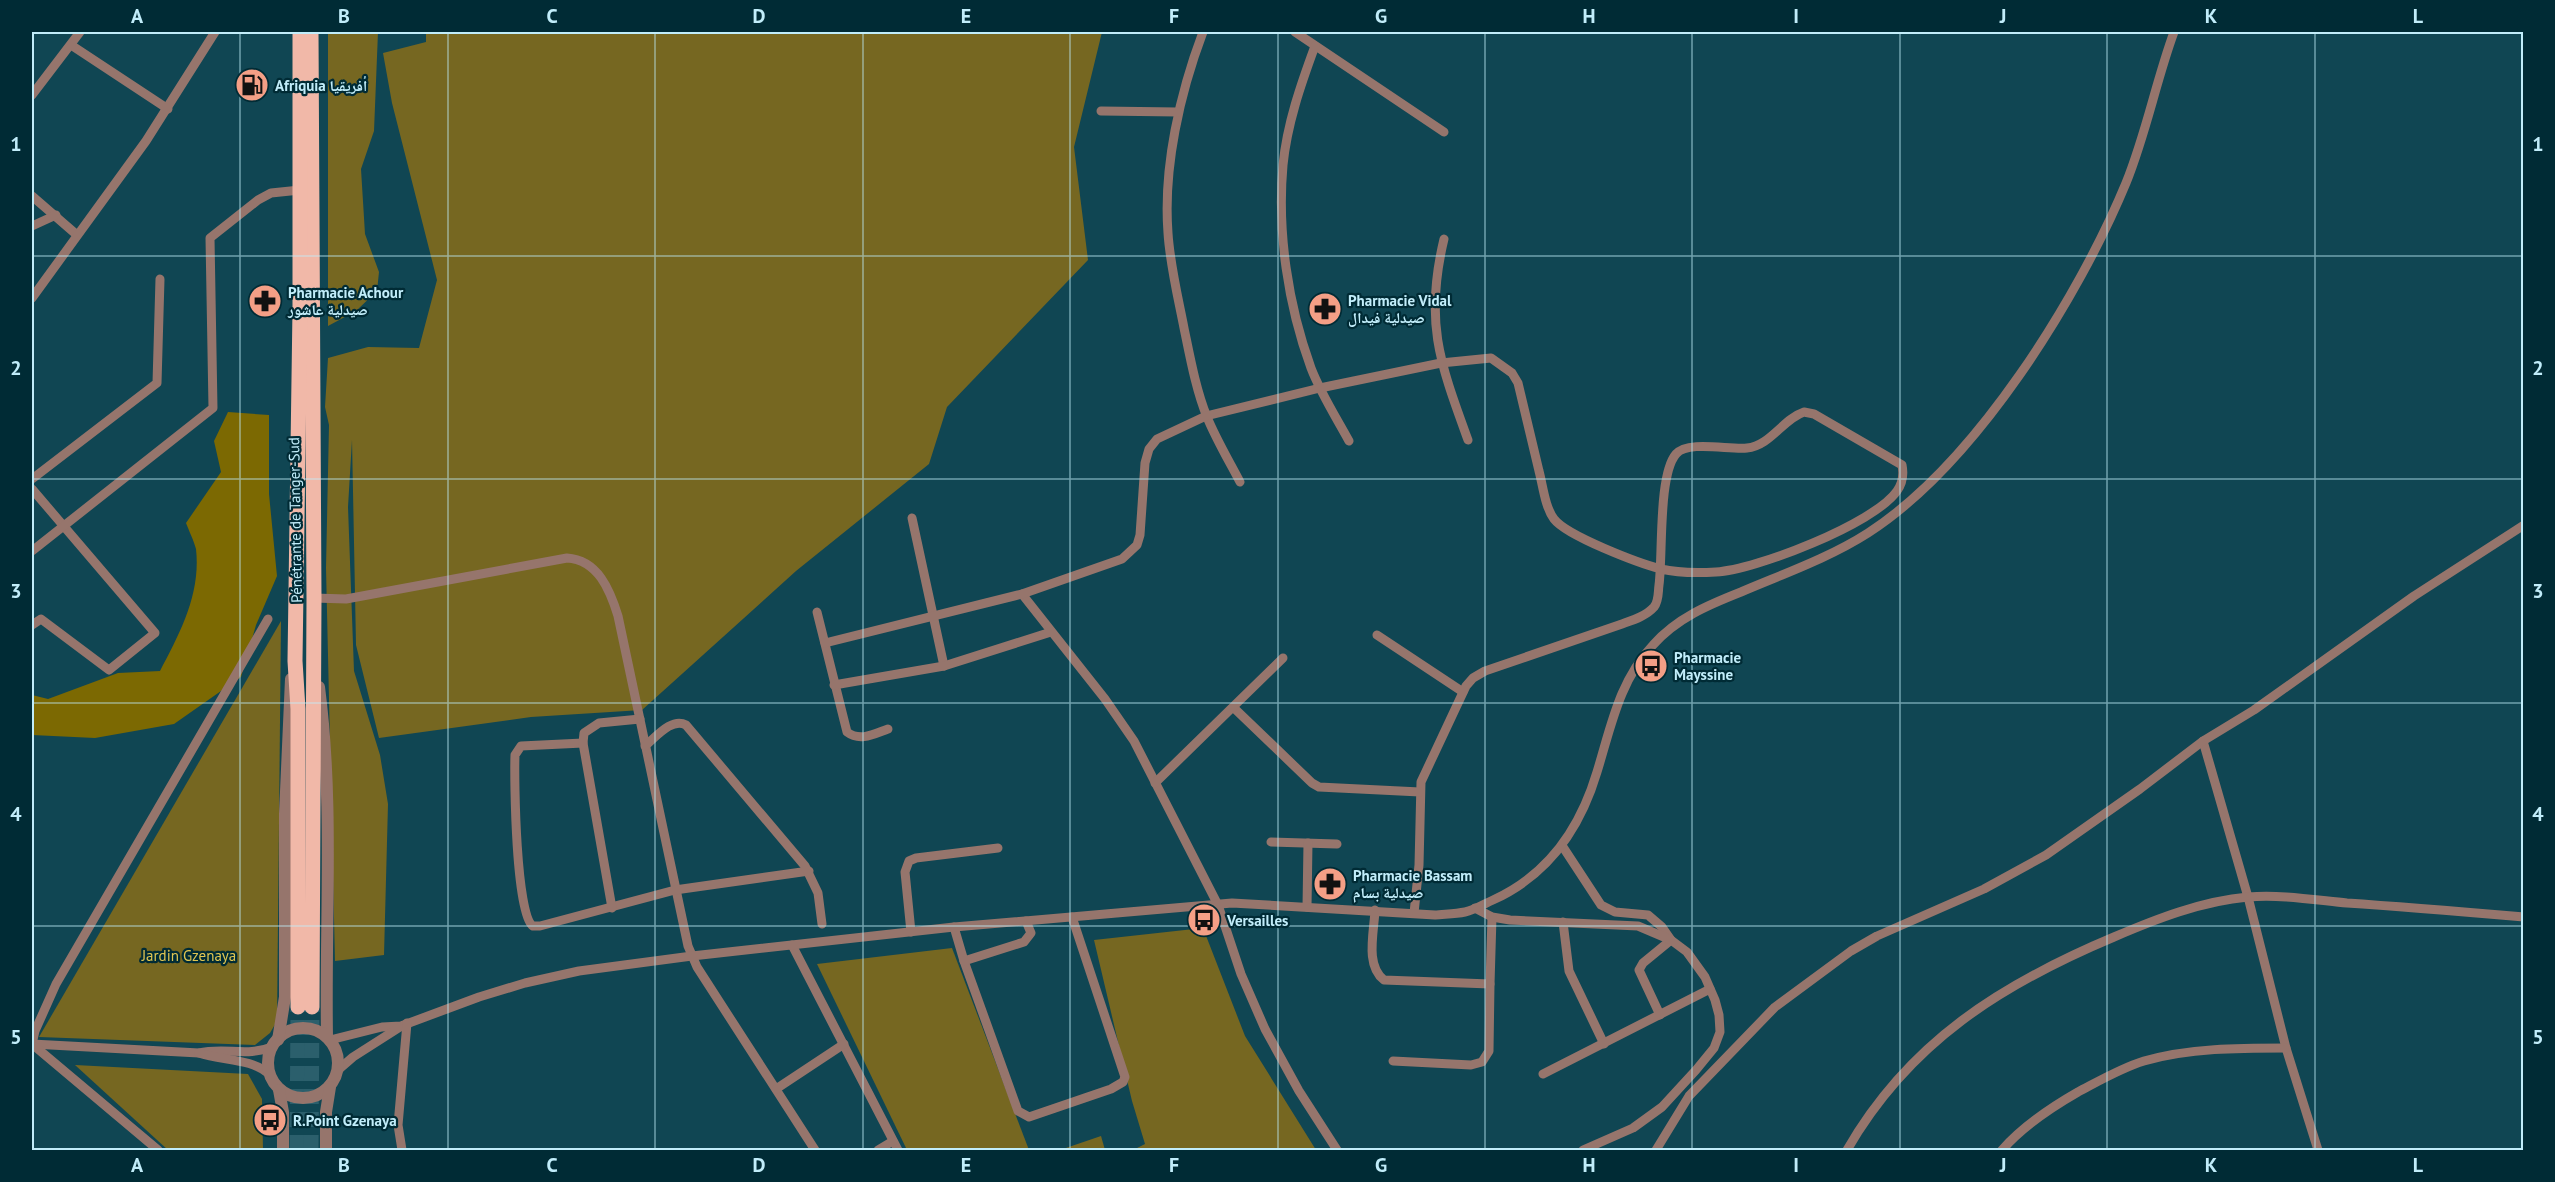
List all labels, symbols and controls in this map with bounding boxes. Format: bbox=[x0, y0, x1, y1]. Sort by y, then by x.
text: A bbox=[131, 3, 144, 29]
text: B bbox=[338, 3, 350, 29]
text: C bbox=[546, 3, 558, 29]
text: D bbox=[753, 3, 766, 29]
text: E bbox=[961, 3, 971, 29]
text: F bbox=[1169, 3, 1179, 29]
text: G bbox=[1375, 3, 1387, 29]
text: H bbox=[1582, 3, 1596, 29]
text: I bbox=[1793, 3, 1799, 29]
text: J bbox=[1999, 3, 2006, 29]
text: K bbox=[2205, 3, 2218, 29]
text: L bbox=[2413, 3, 2424, 29]
fuel station icon: Afriquia أفريقيا bbox=[234, 67, 270, 103]
place label: Afriquia أفريقيا bbox=[275, 76, 367, 95]
text: 1 bbox=[10, 131, 22, 157]
text: 1 bbox=[2532, 131, 2544, 157]
pharmacy icon: Pharmacie Achour صيدلية عاشور bbox=[247, 283, 283, 319]
place label: Pharmacie Achour صيدلية عاشور bbox=[287, 283, 404, 319]
pharmacy icon: Pharmacie Vidal صيدلية فيدال bbox=[1307, 291, 1343, 327]
place label: Pharmacie Vidal صيدلية فيدال bbox=[1348, 291, 1452, 327]
text: 2 bbox=[10, 355, 22, 381]
text: 2 bbox=[2532, 355, 2544, 381]
street label: Pénétrante de Tanger-Sud bbox=[284, 437, 306, 603]
text: 3 bbox=[10, 578, 22, 604]
text: 3 bbox=[2532, 578, 2544, 604]
bus stop icon: Pharmacie Mayssine bbox=[1633, 648, 1669, 684]
place label: Pharmacie Mayssine bbox=[1674, 648, 1742, 684]
text: 4 bbox=[10, 801, 22, 827]
text: 4 bbox=[2532, 801, 2544, 827]
pharmacy icon: Pharmacie Bassam صيدلية بسام bbox=[1312, 866, 1348, 902]
place label: Pharmacie Bassam صيدلية بسام bbox=[1353, 866, 1472, 903]
bus stop icon: Versailles bbox=[1186, 902, 1222, 938]
place label: Versailles bbox=[1226, 911, 1288, 930]
park label: Jardin Gzenaya bbox=[141, 946, 236, 965]
text: 5 bbox=[10, 1024, 22, 1050]
text: 5 bbox=[2532, 1024, 2544, 1050]
bus stop icon: R.Point Gzenaya bbox=[252, 1102, 288, 1138]
place label: R.Point Gzenaya bbox=[293, 1111, 397, 1130]
text: A bbox=[131, 1152, 144, 1178]
text: B bbox=[338, 1152, 350, 1178]
text: C bbox=[546, 1152, 558, 1178]
text: D bbox=[753, 1152, 766, 1178]
text: E bbox=[961, 1152, 971, 1178]
text: F bbox=[1169, 1152, 1179, 1178]
text: G bbox=[1375, 1152, 1387, 1178]
text: H bbox=[1582, 1152, 1596, 1178]
text: I bbox=[1793, 1152, 1799, 1178]
text: J bbox=[1999, 1152, 2006, 1178]
text: K bbox=[2205, 1152, 2218, 1178]
text: L bbox=[2413, 1152, 2424, 1178]

